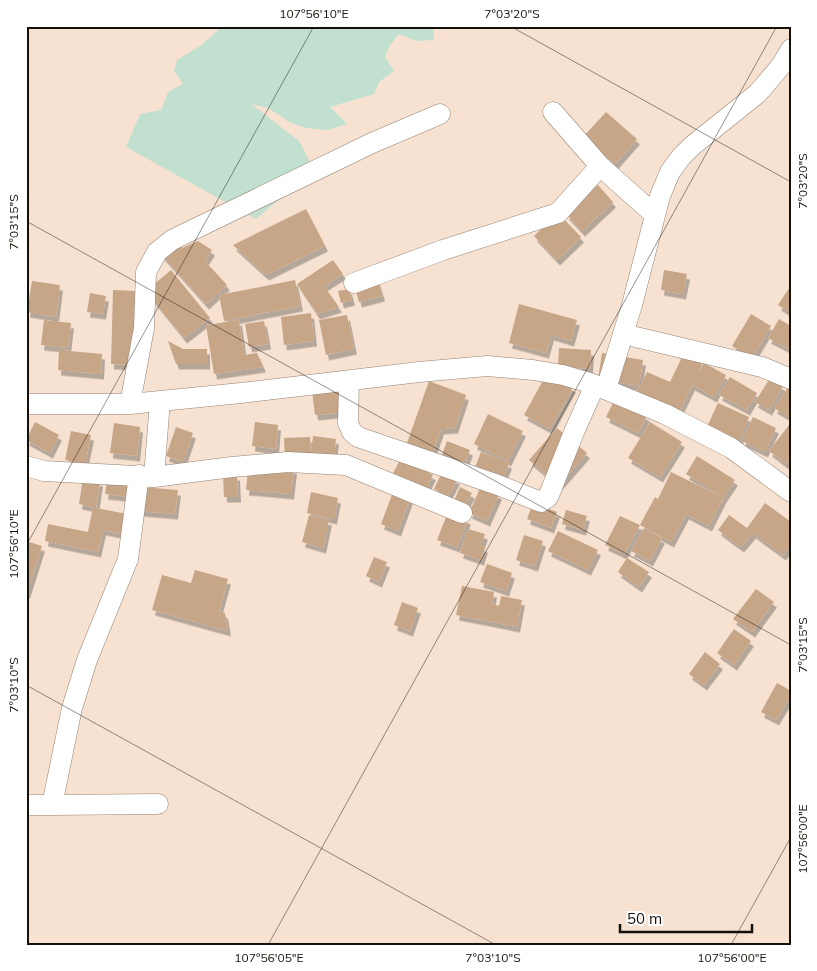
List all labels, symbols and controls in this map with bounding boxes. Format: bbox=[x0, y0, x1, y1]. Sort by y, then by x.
text: 107°56'10"E bbox=[279, 6, 349, 21]
text: 7°03'20"S bbox=[484, 6, 540, 21]
text: 7°03'20"S bbox=[795, 153, 810, 209]
text: 7°03'15"S bbox=[6, 194, 21, 250]
text: 107°56'10"E bbox=[6, 509, 21, 579]
text: 7°03'15"S bbox=[795, 617, 810, 673]
text: 7°03'10"S bbox=[6, 657, 21, 713]
text: 107°56'00"E bbox=[795, 804, 810, 874]
scale bar bbox=[620, 901, 752, 933]
text: 50 m bbox=[627, 909, 662, 928]
text: 107°56'05"E bbox=[234, 950, 304, 965]
text: 7°03'10"S bbox=[465, 950, 521, 965]
text: 107°56'00"E bbox=[697, 950, 767, 965]

